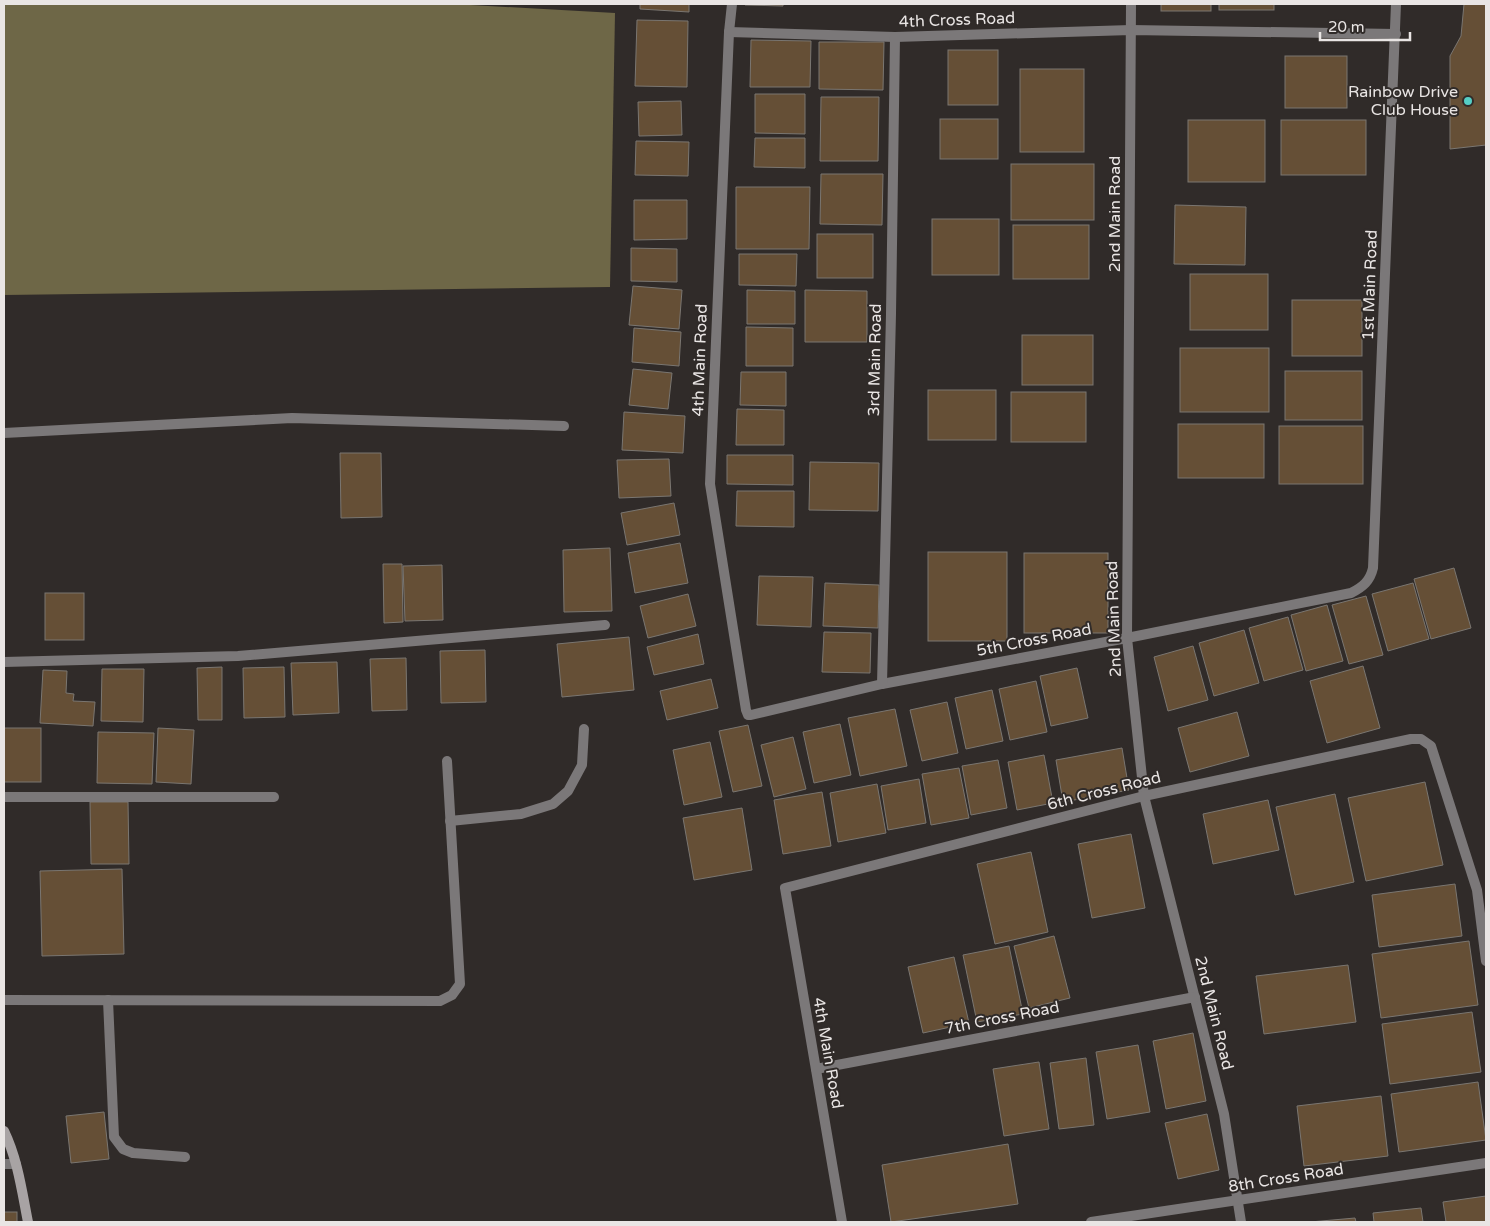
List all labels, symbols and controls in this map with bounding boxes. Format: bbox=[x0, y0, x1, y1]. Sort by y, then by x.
street label: 4th Cross Road bbox=[898, 8, 1016, 32]
scale bar bbox=[1320, 10, 1410, 42]
text: 20 m bbox=[1328, 18, 1365, 36]
place label: Rainbow Drive Club House bbox=[1348, 82, 1458, 120]
marker: Rainbow Drive Club House bbox=[1462, 95, 1474, 107]
street label: 2nd Main Road bbox=[1105, 156, 1125, 272]
street label: 1st Main Road bbox=[1358, 229, 1382, 341]
street label: 4th Main Road bbox=[688, 303, 712, 417]
street label: 3rd Main Road bbox=[864, 303, 886, 417]
street label: 2nd Main Road bbox=[1102, 560, 1126, 678]
street label: 5th Cross Road bbox=[975, 619, 1093, 661]
street label: 6th Cross Road bbox=[1045, 767, 1163, 815]
street label: 2nd Main Road bbox=[1190, 954, 1238, 1072]
street label: 4th Main Road bbox=[808, 996, 848, 1110]
street label: 7th Cross Road bbox=[943, 997, 1061, 1039]
street label: 8th Cross Road bbox=[1227, 1159, 1345, 1197]

